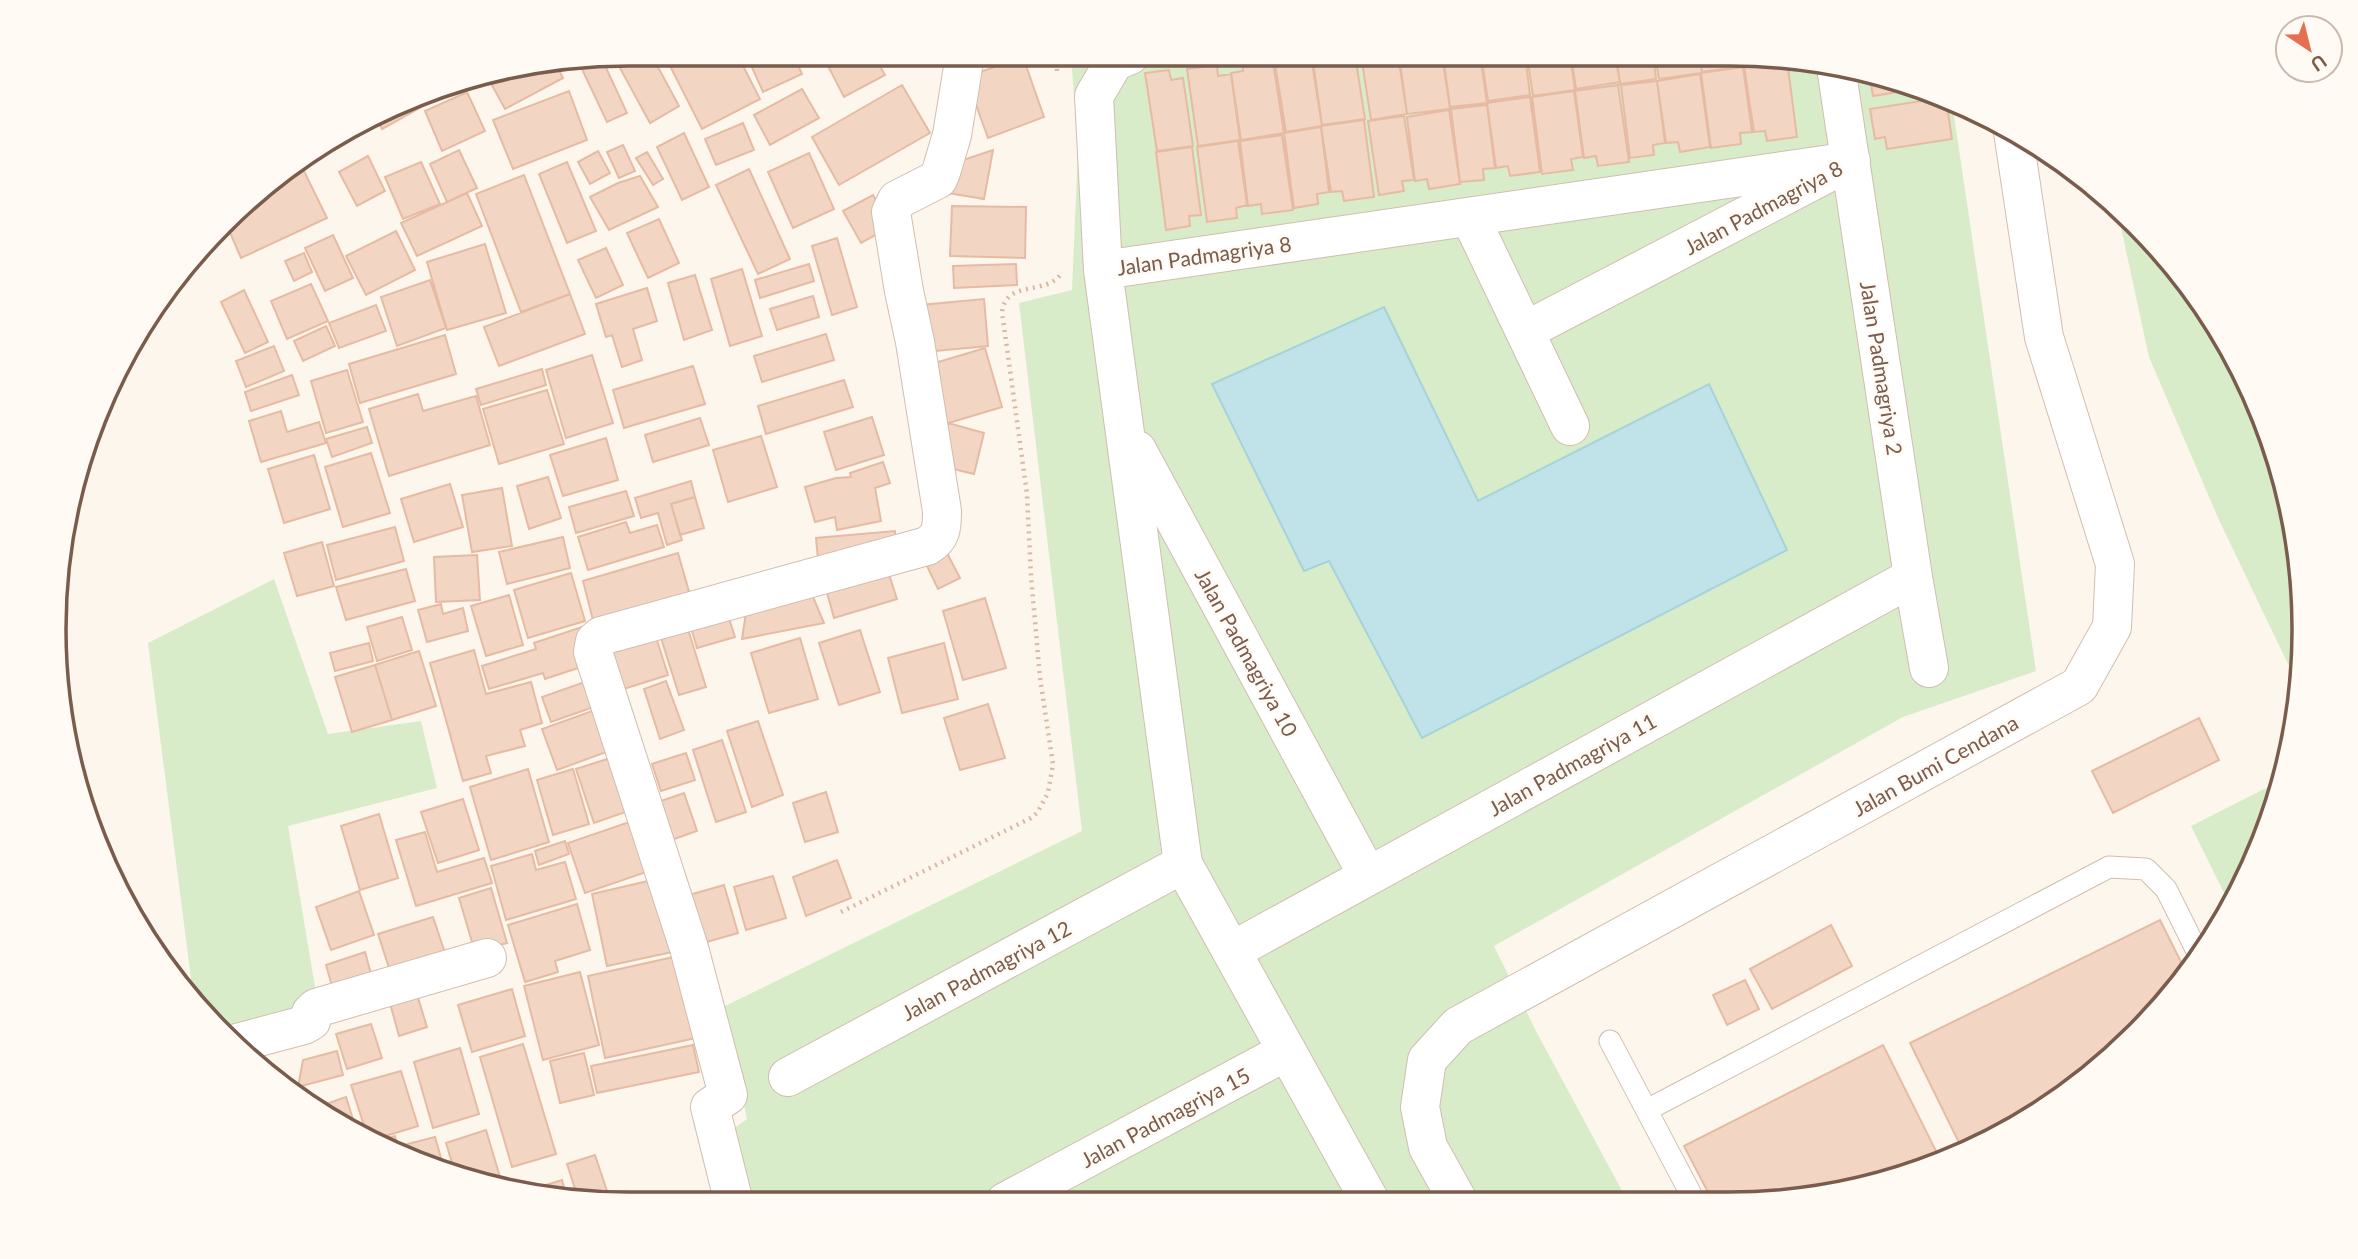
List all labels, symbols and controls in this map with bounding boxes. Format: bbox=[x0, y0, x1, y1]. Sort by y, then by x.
north arrow bbox=[2274, 14, 2344, 84]
text: U bbox=[2307, 50, 2331, 77]
street label: Jalan Padmagriya 8 bbox=[1680, 155, 1846, 259]
street label: Jalan Padmagriya 8 bbox=[1115, 230, 1293, 280]
street label: Jalan Padmagriya 2 bbox=[1856, 279, 1908, 457]
street label: Jalan Padmagriya 10 bbox=[1191, 564, 1303, 740]
street label: Jalan Padmagriya 11 bbox=[1484, 708, 1660, 820]
street label: Jalan Bumi Cendana bbox=[1848, 709, 2022, 821]
street label: Jalan Padmagriya 12 bbox=[897, 915, 1075, 1025]
street label: Jalan Padmagriya 15 bbox=[1076, 1062, 1254, 1172]

